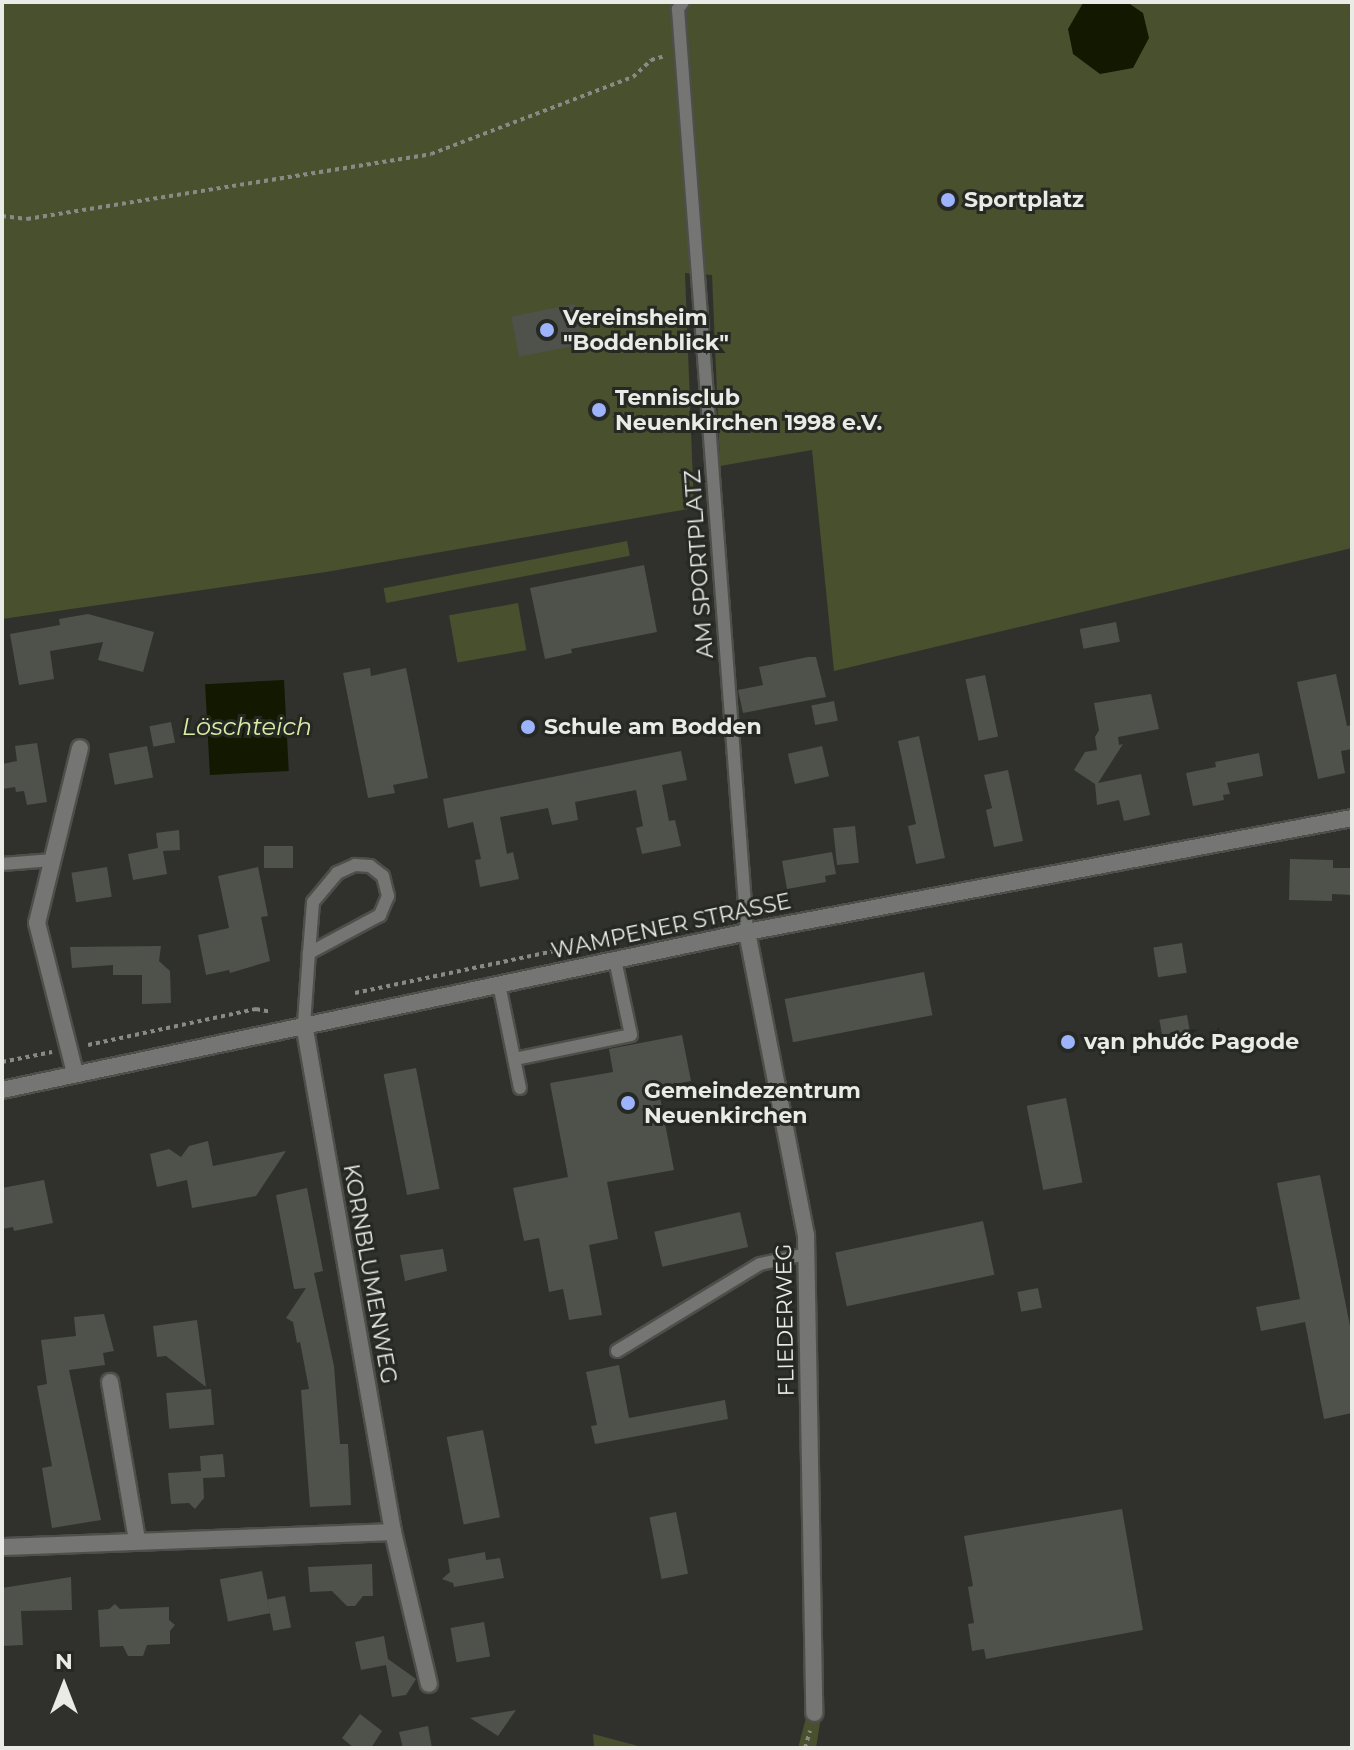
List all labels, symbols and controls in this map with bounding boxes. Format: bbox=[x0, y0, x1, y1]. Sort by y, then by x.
place label: Sportplatz bbox=[964, 187, 1084, 213]
marker: Sportplatz bbox=[939, 191, 957, 209]
place label: Vereinsheim "Boddenblick" bbox=[563, 304, 729, 356]
marker: Vereinsheim "Boddenblick" bbox=[538, 321, 556, 339]
place label: Tennisclub Neuenkirchen 1998 e.V. bbox=[615, 384, 882, 436]
marker: Tennisclub Neuenkirchen 1998 e.V. bbox=[590, 401, 608, 419]
street label: AM SPORTPLATZ bbox=[679, 469, 719, 659]
water label: Löschteich bbox=[182, 713, 312, 741]
place label: Schule am Bodden bbox=[544, 714, 762, 740]
marker: Schule am Bodden bbox=[519, 718, 537, 736]
street label: WAMPENER STRASSE bbox=[549, 888, 793, 964]
place label: vạn phước Pagode bbox=[1084, 1029, 1299, 1055]
marker: vạn phước Pagode bbox=[1059, 1033, 1077, 1051]
place label: Gemeindezentrum Neuenkirchen bbox=[644, 1077, 861, 1128]
marker: Gemeindezentrum Neuenkirchen bbox=[619, 1094, 637, 1112]
street label: KORNBLUMENWEG bbox=[338, 1162, 402, 1386]
street label: FLIEDERWEG bbox=[770, 1243, 800, 1397]
north arrow bbox=[24, 1646, 104, 1726]
text: N bbox=[55, 1648, 73, 1675]

